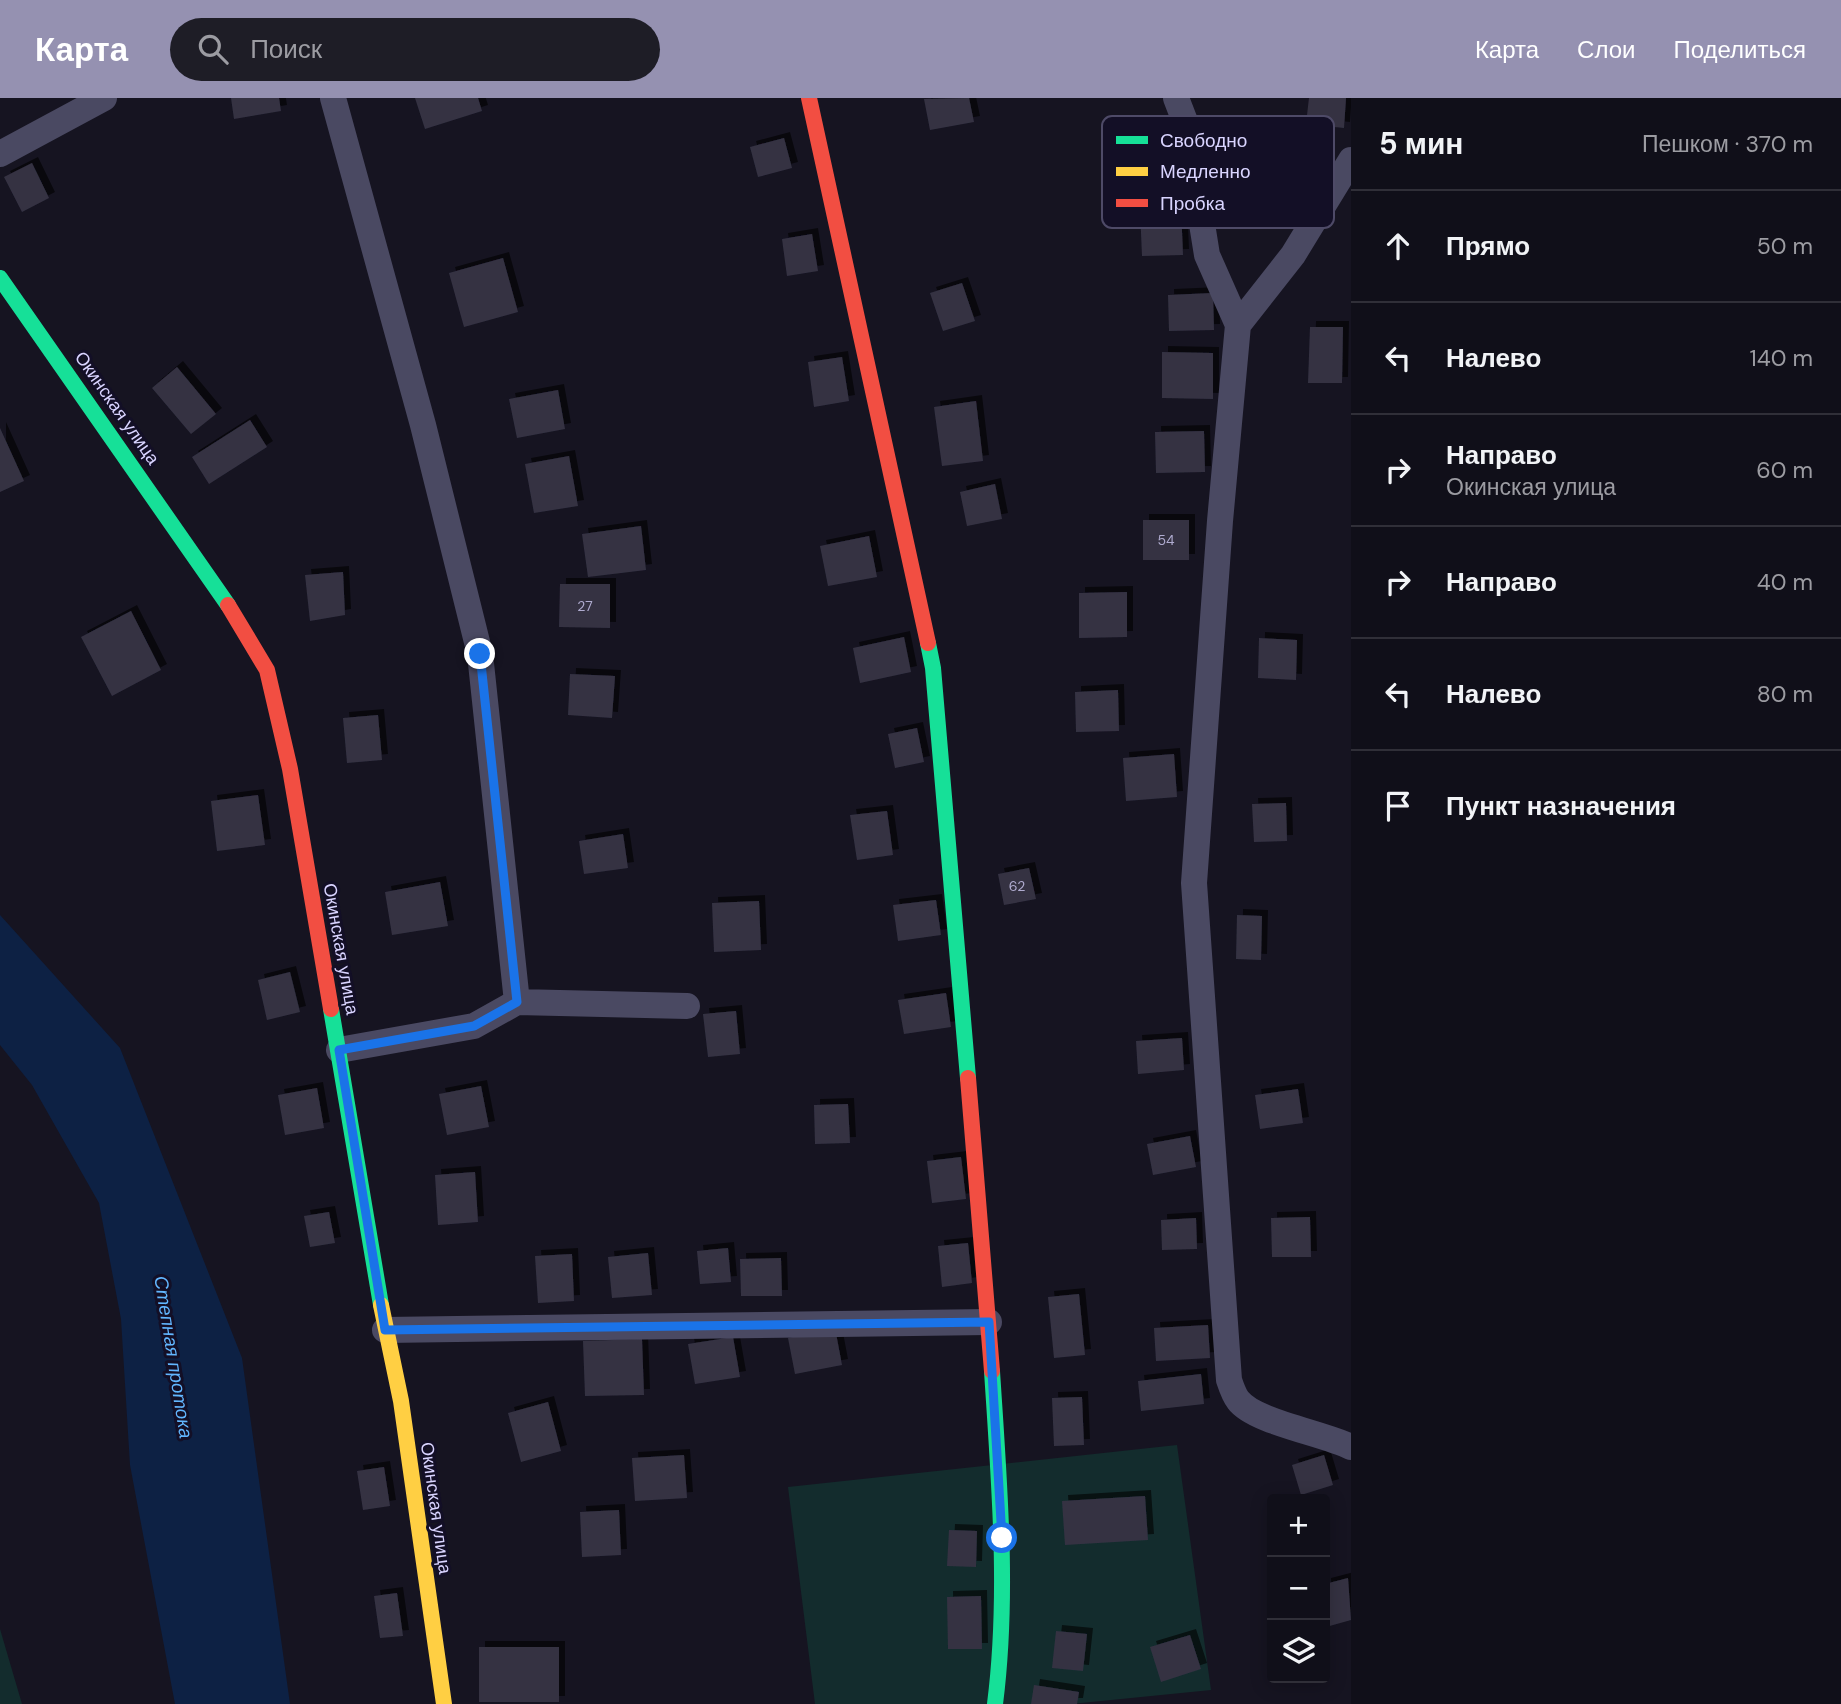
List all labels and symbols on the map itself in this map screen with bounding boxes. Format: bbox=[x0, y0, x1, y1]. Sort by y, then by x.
legend bbox=[1102, 116, 1334, 228]
text: Свободно bbox=[1160, 128, 1247, 153]
text: Медленно bbox=[1160, 159, 1250, 184]
text: Пробка bbox=[1160, 191, 1225, 216]
street label: Окинская улица bbox=[69, 347, 166, 470]
house number: 54 bbox=[1157, 531, 1175, 549]
house number: 27 bbox=[577, 597, 593, 615]
route end bbox=[464, 638, 495, 669]
house number: 62 bbox=[1009, 877, 1025, 895]
street label: Окинская улица bbox=[318, 881, 365, 1018]
water label: Степная протока bbox=[148, 1274, 199, 1440]
street label: Окинская улица bbox=[415, 1440, 457, 1577]
route start bbox=[986, 1522, 1017, 1553]

